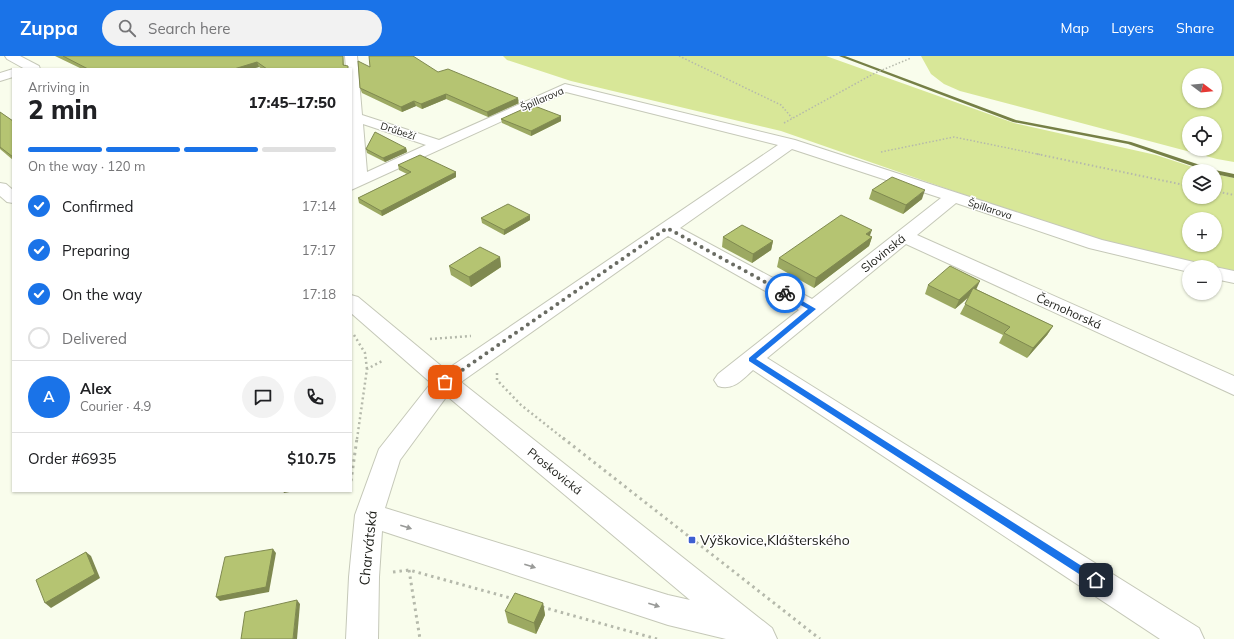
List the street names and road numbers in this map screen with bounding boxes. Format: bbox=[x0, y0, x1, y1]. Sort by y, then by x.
street label: Špillarova bbox=[518, 84, 566, 114]
street label: Drůbeží bbox=[379, 119, 418, 143]
street label: Špillarova bbox=[966, 196, 1014, 222]
street label: Slovinská bbox=[858, 231, 908, 275]
street label: Černohorská bbox=[1034, 290, 1104, 332]
street label: Proskovická bbox=[525, 444, 585, 498]
street label: Charvátská bbox=[355, 510, 381, 586]

